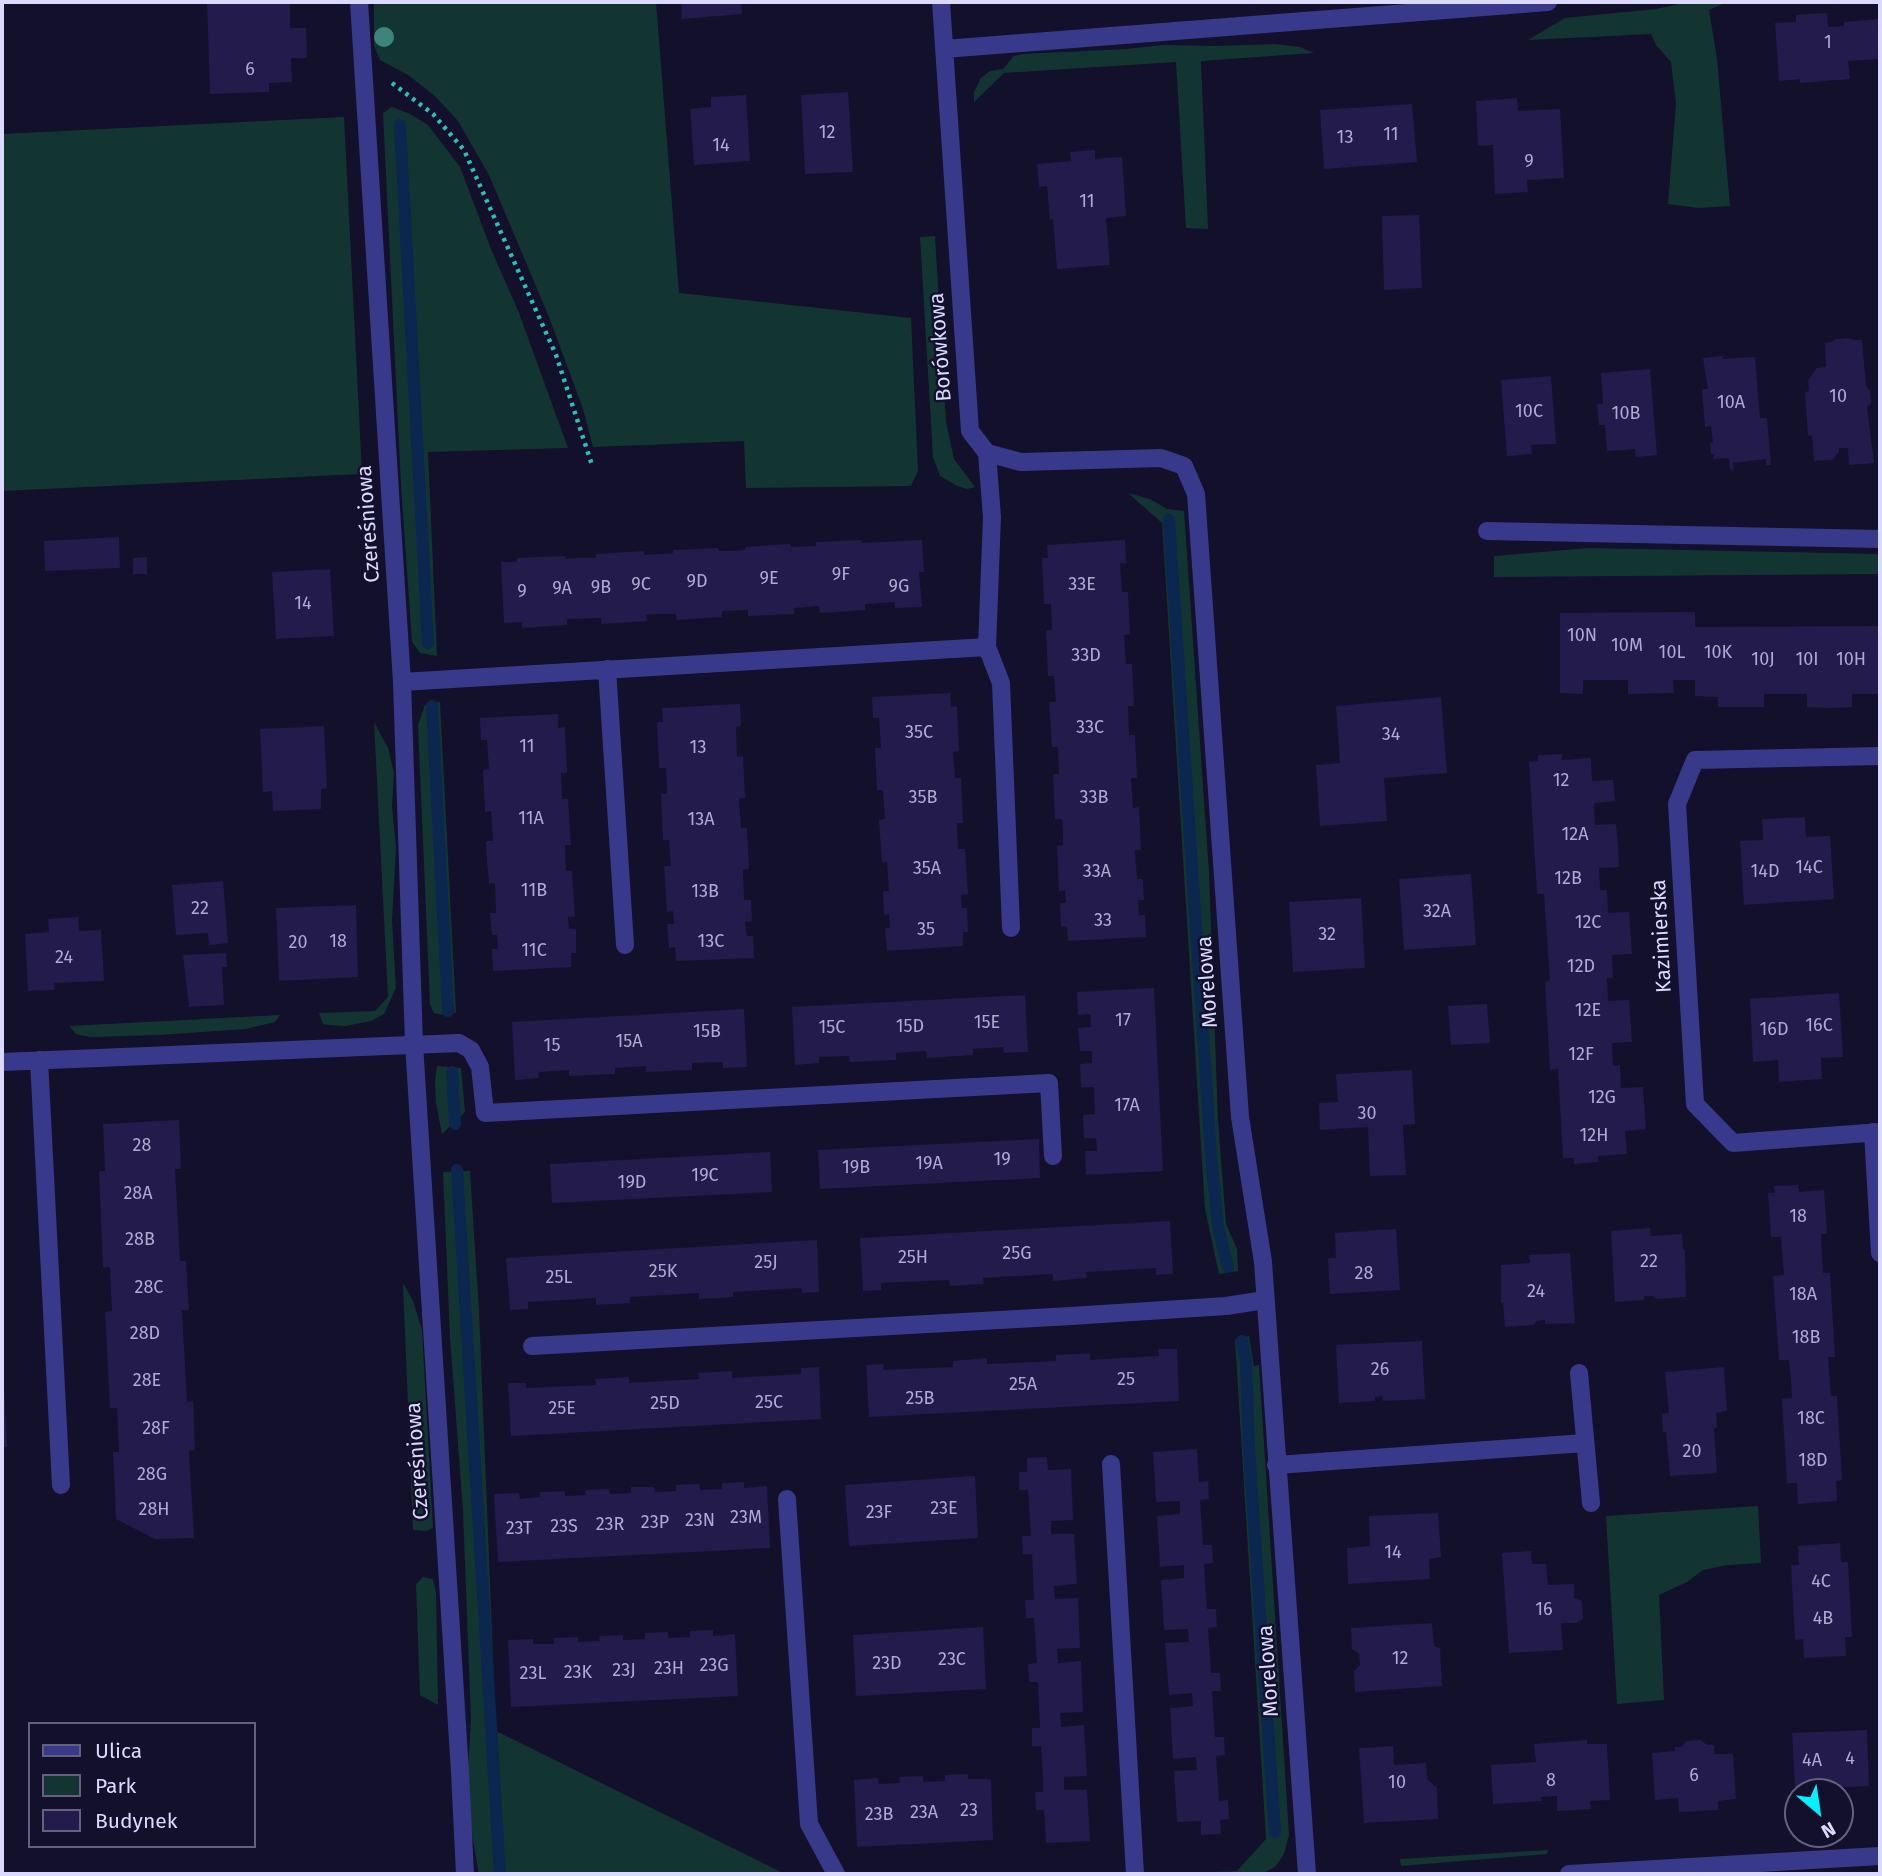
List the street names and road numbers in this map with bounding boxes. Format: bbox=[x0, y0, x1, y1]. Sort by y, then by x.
street label: Borówkowa bbox=[925, 292, 957, 402]
street label: Czereśniowa bbox=[352, 464, 386, 584]
street label: Kazimierska bbox=[1646, 879, 1678, 993]
street label: Morelowa bbox=[1192, 935, 1224, 1029]
street label: Czereśniowa bbox=[401, 1401, 435, 1521]
street label: Morelowa bbox=[1253, 1624, 1285, 1718]

